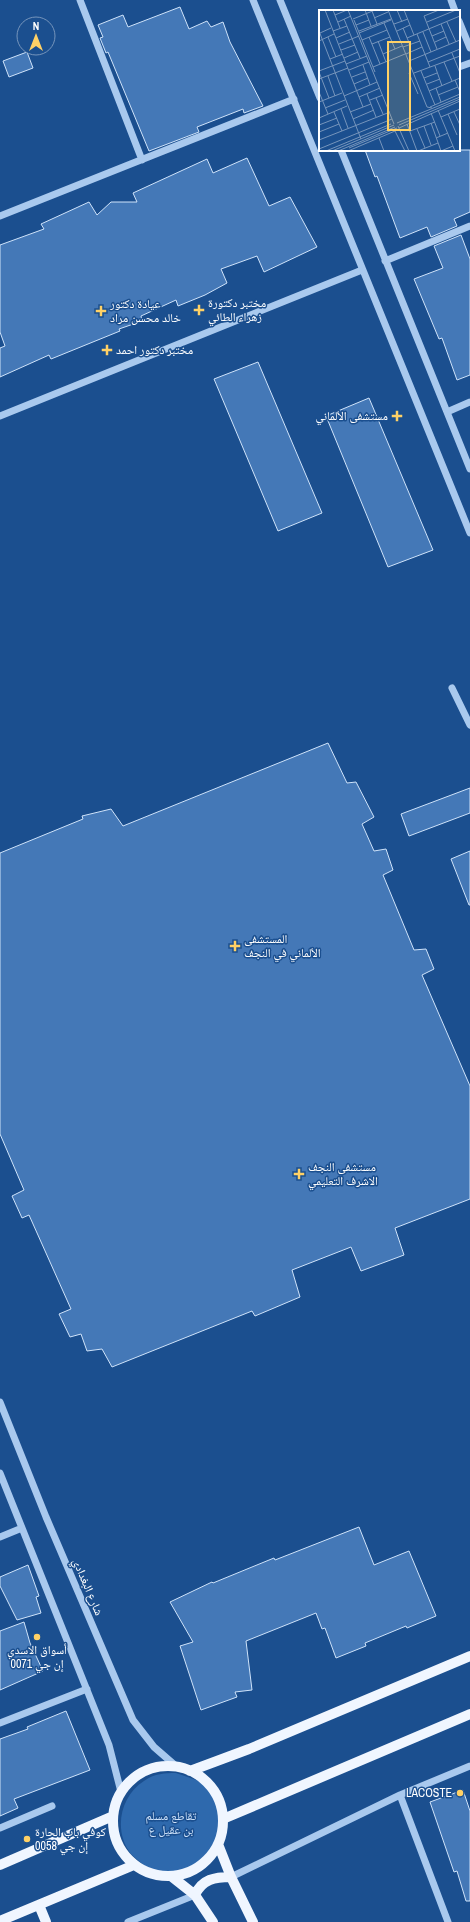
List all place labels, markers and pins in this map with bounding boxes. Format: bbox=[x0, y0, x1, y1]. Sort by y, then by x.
place label: مختبر دكتورة زهراء الطائي bbox=[208, 295, 266, 327]
place label: عيادة دكتور خالد محسن مراد bbox=[109, 296, 181, 326]
marker: مختبر دكتورة زهراء الطائي bbox=[193, 304, 205, 316]
marker: عيادة دكتور خالد محسن مراد bbox=[95, 305, 107, 317]
place label: مختبر دكتور احمد bbox=[116, 342, 193, 358]
marker: مختبر دكتور احمد bbox=[101, 344, 113, 356]
place label: مستشفى الألماني bbox=[316, 408, 388, 426]
marker: مستشفى الألماني bbox=[391, 410, 403, 422]
place label: المستشفى الألماني في النجف bbox=[244, 931, 321, 963]
marker: المستشفى الألماني في النجف bbox=[229, 940, 241, 952]
place label: مستشفى النجف الاشرف التعليمي bbox=[308, 1159, 378, 1191]
marker: مستشفى النجف الاشرف التعليمي bbox=[293, 1168, 305, 1180]
marker: أسواق الاسدي إن جي 0071 bbox=[32, 1632, 42, 1642]
place label: أسواق الاسدي إن جي 0071 bbox=[7, 1642, 67, 1674]
place label: LACOSTE bbox=[406, 1785, 452, 1801]
marker: LACOSTE bbox=[455, 1788, 465, 1798]
place label: كوفي باب الحارة إن جي 0058 bbox=[35, 1824, 106, 1856]
marker: كوفي باب الحارة إن جي 0058 bbox=[22, 1834, 32, 1844]

